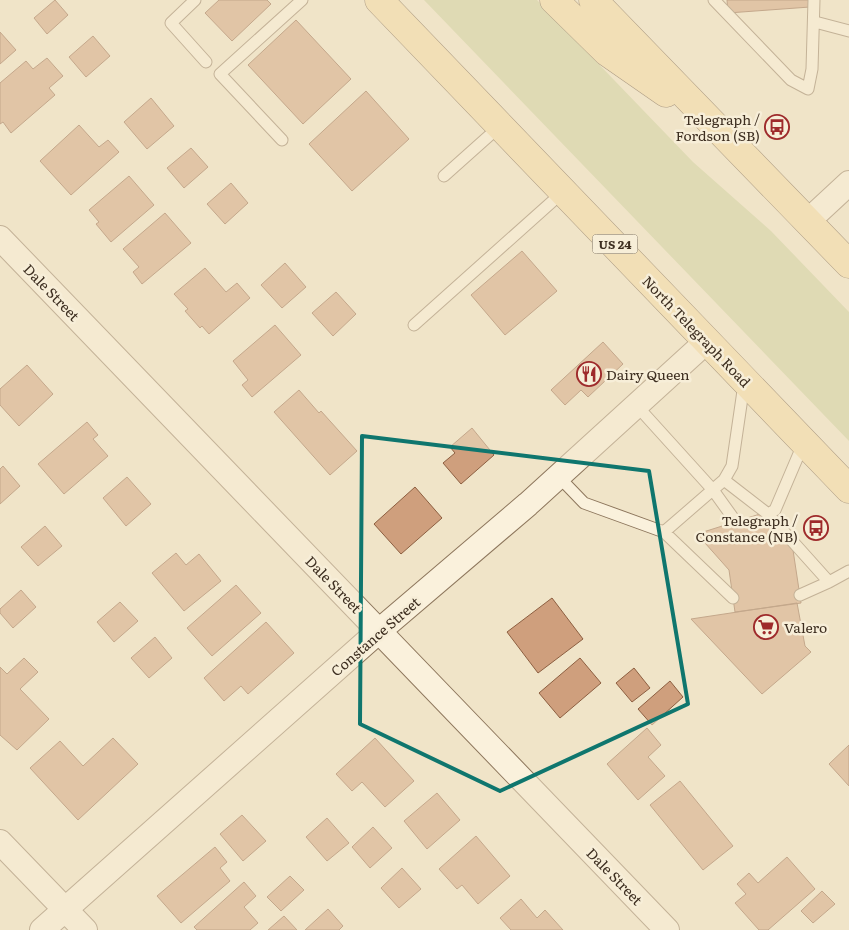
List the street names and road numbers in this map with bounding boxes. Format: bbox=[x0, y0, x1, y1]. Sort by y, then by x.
road number: US 24 bbox=[592, 234, 638, 253]
street label: Dale Street bbox=[19, 259, 85, 325]
street label: North Telegraph Road bbox=[638, 271, 756, 391]
street label: Dale Street bbox=[301, 551, 367, 617]
street label: Constance Street bbox=[326, 591, 424, 680]
street label: Dale Street bbox=[582, 843, 648, 909]

